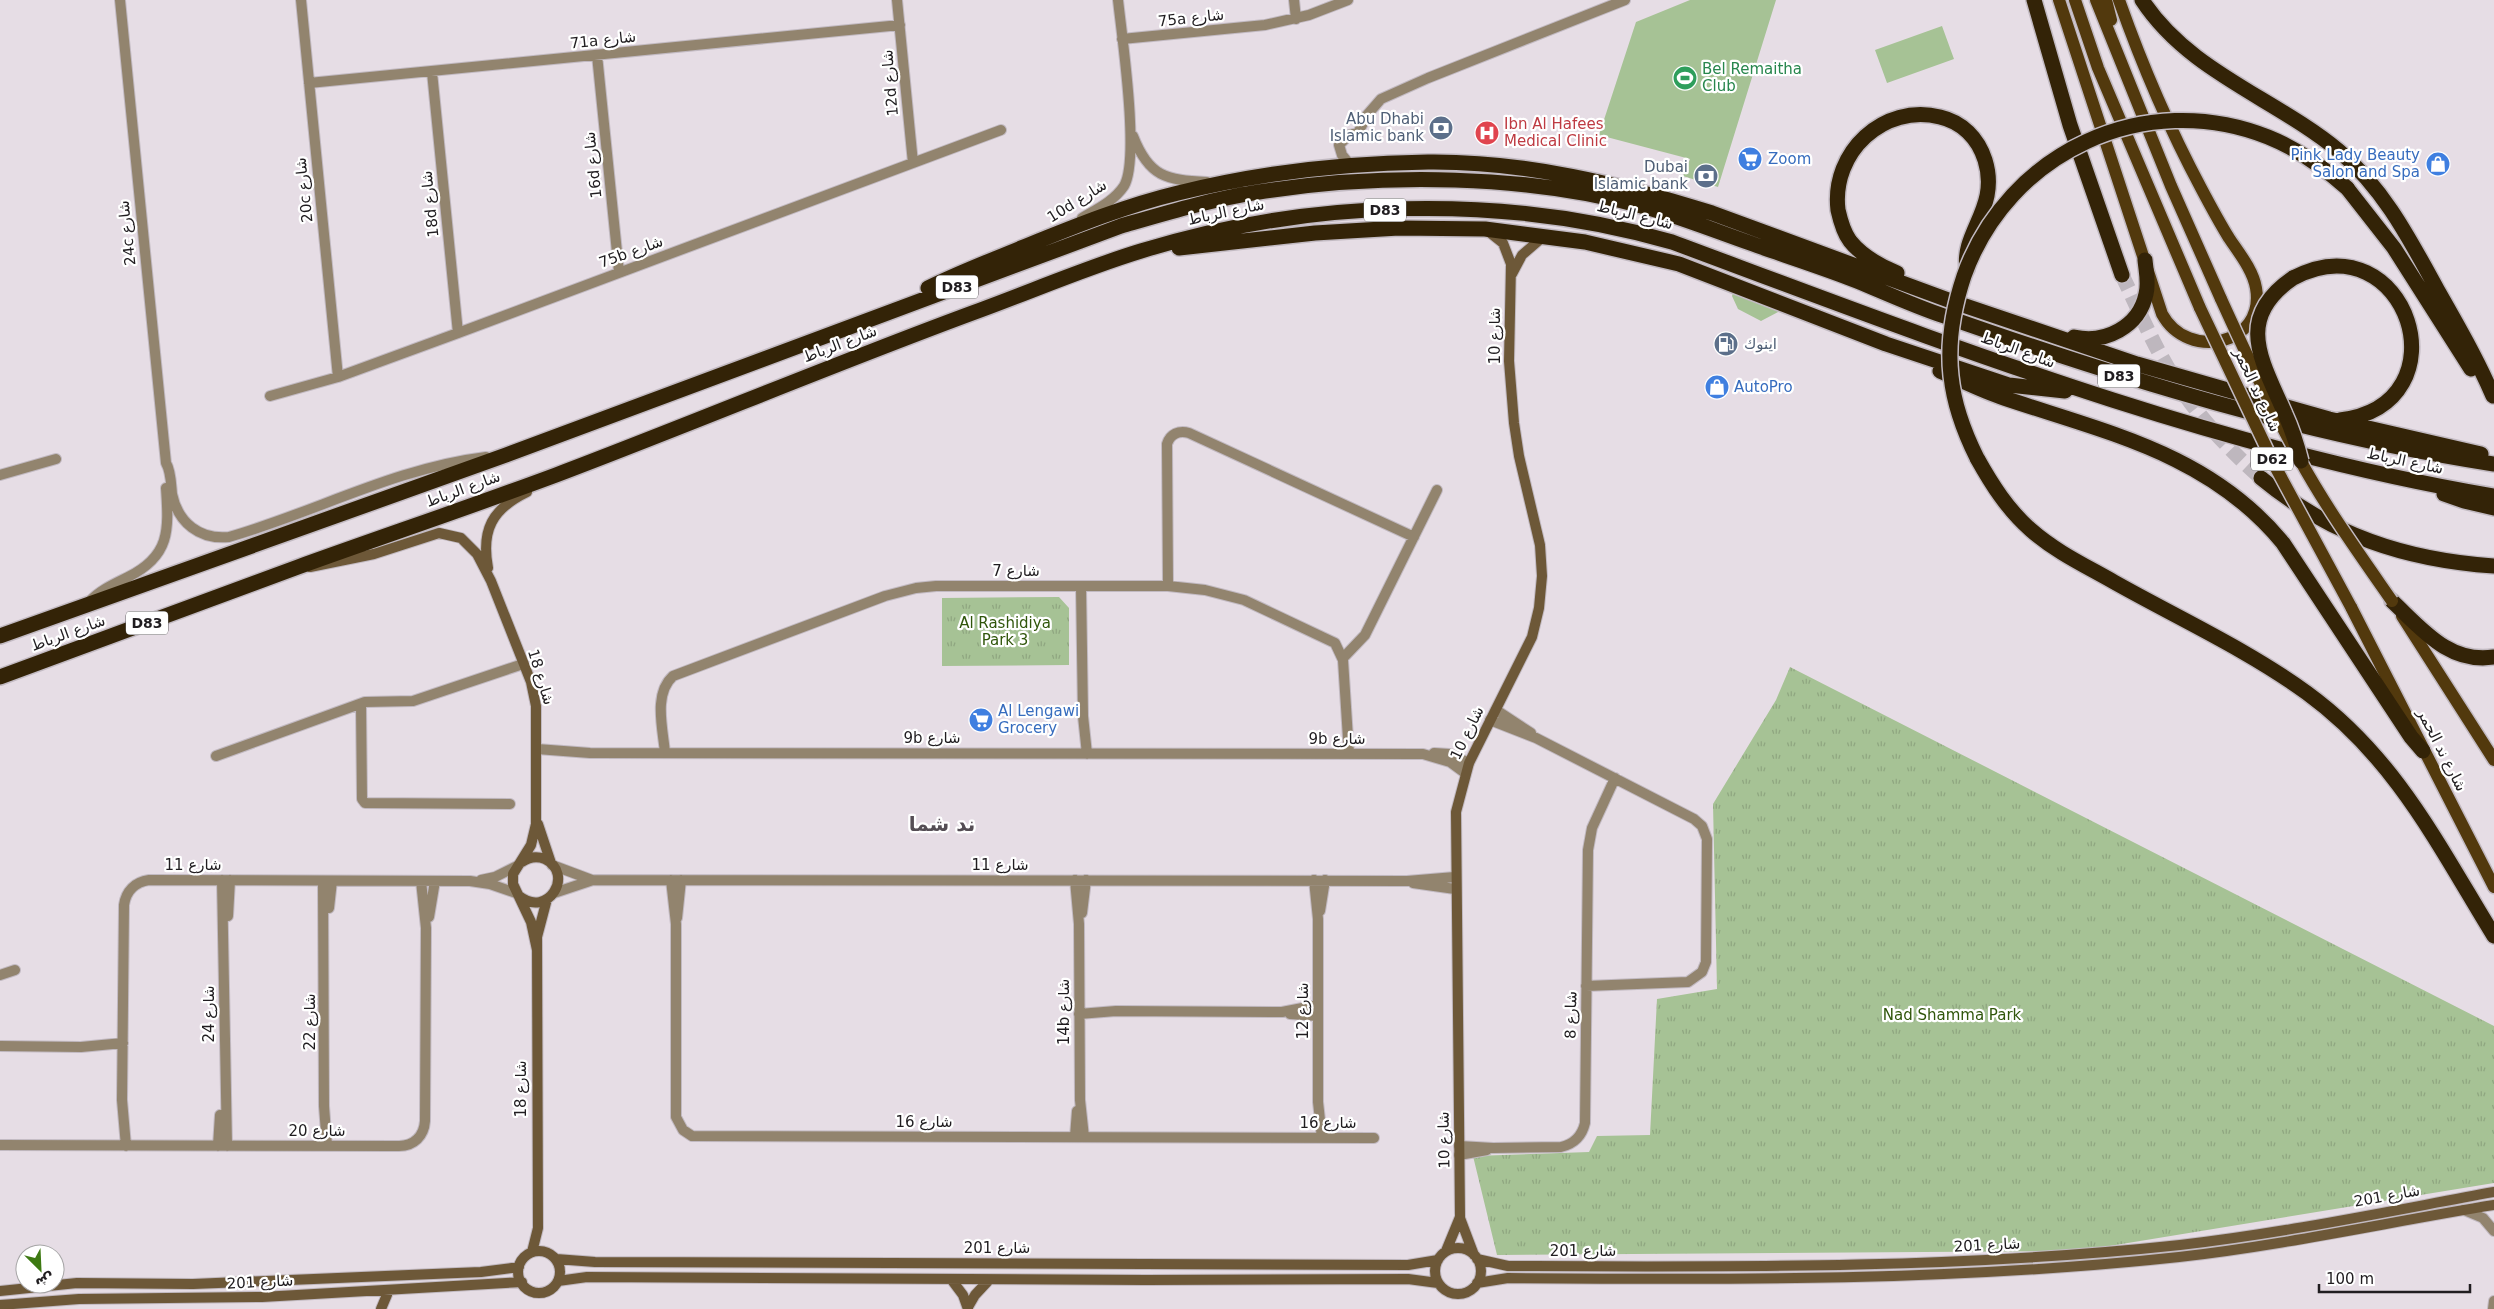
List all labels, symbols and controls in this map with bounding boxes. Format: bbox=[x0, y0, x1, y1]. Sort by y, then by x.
street label: 75a شارع bbox=[1157, 6, 1225, 30]
street label: 71a شارع bbox=[569, 28, 637, 52]
street label: 12d شارع bbox=[878, 49, 902, 117]
place label: Bel Remaitha Club bbox=[1702, 60, 1802, 95]
sports icon: Bel Remaitha Club bbox=[1672, 65, 1698, 91]
place label: Abu Dhabi Islamic bank bbox=[1330, 110, 1424, 145]
bank icon: Abu Dhabi Islamic bank bbox=[1428, 115, 1454, 141]
place label: Ibn Al Hafees Medical Clinic bbox=[1504, 115, 1607, 150]
hospital icon: Ibn Al Hafees Medical Clinic bbox=[1474, 120, 1500, 146]
street label: 16d شارع bbox=[581, 131, 605, 199]
supermarket icon: Zoom bbox=[1737, 146, 1763, 172]
place label: Pink Lady Beauty Salon and Spa bbox=[2290, 146, 2420, 181]
place label: Zoom bbox=[1768, 150, 1811, 168]
shop icon: Pink Lady Beauty Salon and Spa bbox=[2425, 151, 2451, 177]
street label: 20c شارع bbox=[292, 157, 316, 223]
place label: Dubai Islamic bank bbox=[1594, 158, 1688, 193]
bank icon: Dubai Islamic bank bbox=[1693, 163, 1719, 189]
street label: 18d شارع bbox=[418, 170, 442, 238]
street label: 10d شارع bbox=[1044, 176, 1110, 226]
street label: شارع الرباط bbox=[1186, 195, 1266, 229]
street label: شارع الرباط bbox=[1595, 197, 1675, 233]
road number: D83 bbox=[1364, 198, 1406, 222]
street label: 24c شارع bbox=[115, 200, 139, 266]
street label: 75b شارع bbox=[597, 232, 665, 272]
road number: D83 bbox=[936, 276, 978, 298]
street label: شارع 10 bbox=[1486, 307, 1504, 365]
street label: شارع الرباط bbox=[800, 322, 880, 366]
street label: شارع الرباط bbox=[1978, 328, 2058, 372]
fuel station icon: اينوك bbox=[1713, 331, 1739, 357]
place label: اينوك bbox=[1744, 335, 1777, 353]
street label: شارع ند الحمر bbox=[2229, 344, 2284, 435]
road number: D83 bbox=[2098, 364, 2140, 388]
shop icon: AutoPro bbox=[1704, 374, 1730, 400]
place label: AutoPro bbox=[1734, 378, 1793, 396]
street label: شارع الرباط bbox=[2365, 444, 2445, 478]
road number: D62 bbox=[2251, 448, 2293, 470]
street label: شارع الرباط bbox=[423, 467, 503, 511]
street label: شارع 7 bbox=[992, 562, 1040, 580]
street label: شارع الرباط bbox=[28, 611, 108, 655]
road number: D83 bbox=[126, 612, 168, 634]
park label: Al Rashidiya Park 3 bbox=[959, 614, 1051, 649]
street label: شارع 18 bbox=[524, 647, 558, 707]
place label: Al Lengawi Grocery bbox=[998, 702, 1079, 737]
street label: شارع 10 bbox=[1446, 703, 1488, 763]
street label: شارع ند الحمر bbox=[2413, 705, 2471, 794]
supermarket icon: Al Lengawi Grocery bbox=[968, 707, 994, 733]
street label: 9b شارع bbox=[903, 729, 961, 747]
street label: 9b شارع bbox=[1308, 730, 1366, 748]
district label: ند شما bbox=[909, 812, 975, 836]
street label: شارع 11 bbox=[164, 856, 222, 874]
street label: شارع 11 bbox=[971, 856, 1029, 874]
street label: 14b شارع bbox=[1055, 979, 1073, 1045]
street label: شارع 12 bbox=[1294, 982, 1312, 1040]
street label: شارع 24 bbox=[200, 985, 218, 1043]
street label: شارع 8 bbox=[1562, 991, 1580, 1039]
street label: شارع 22 bbox=[301, 993, 319, 1051]
park label: Nad Shamma Park bbox=[1883, 1006, 2022, 1024]
street label: شارع 18 bbox=[512, 1060, 530, 1118]
street label: شارع 10 bbox=[1435, 1111, 1453, 1169]
street label: شارع 16 bbox=[895, 1113, 953, 1131]
street label: شارع 16 bbox=[1299, 1114, 1357, 1132]
street label: شارع 20 bbox=[288, 1122, 346, 1140]
street label: شارع 201 bbox=[2353, 1181, 2421, 1211]
street label: شارع 201 bbox=[1953, 1234, 2021, 1256]
street label: شارع 201 bbox=[964, 1239, 1030, 1257]
street label: شارع 201 bbox=[1550, 1242, 1616, 1260]
north arrow bbox=[15, 1244, 65, 1294]
scale bar bbox=[2319, 1262, 2470, 1294]
text: ش bbox=[33, 1270, 57, 1292]
text: 100 m bbox=[2326, 1270, 2374, 1288]
street label: شارع 201 bbox=[226, 1271, 294, 1293]

